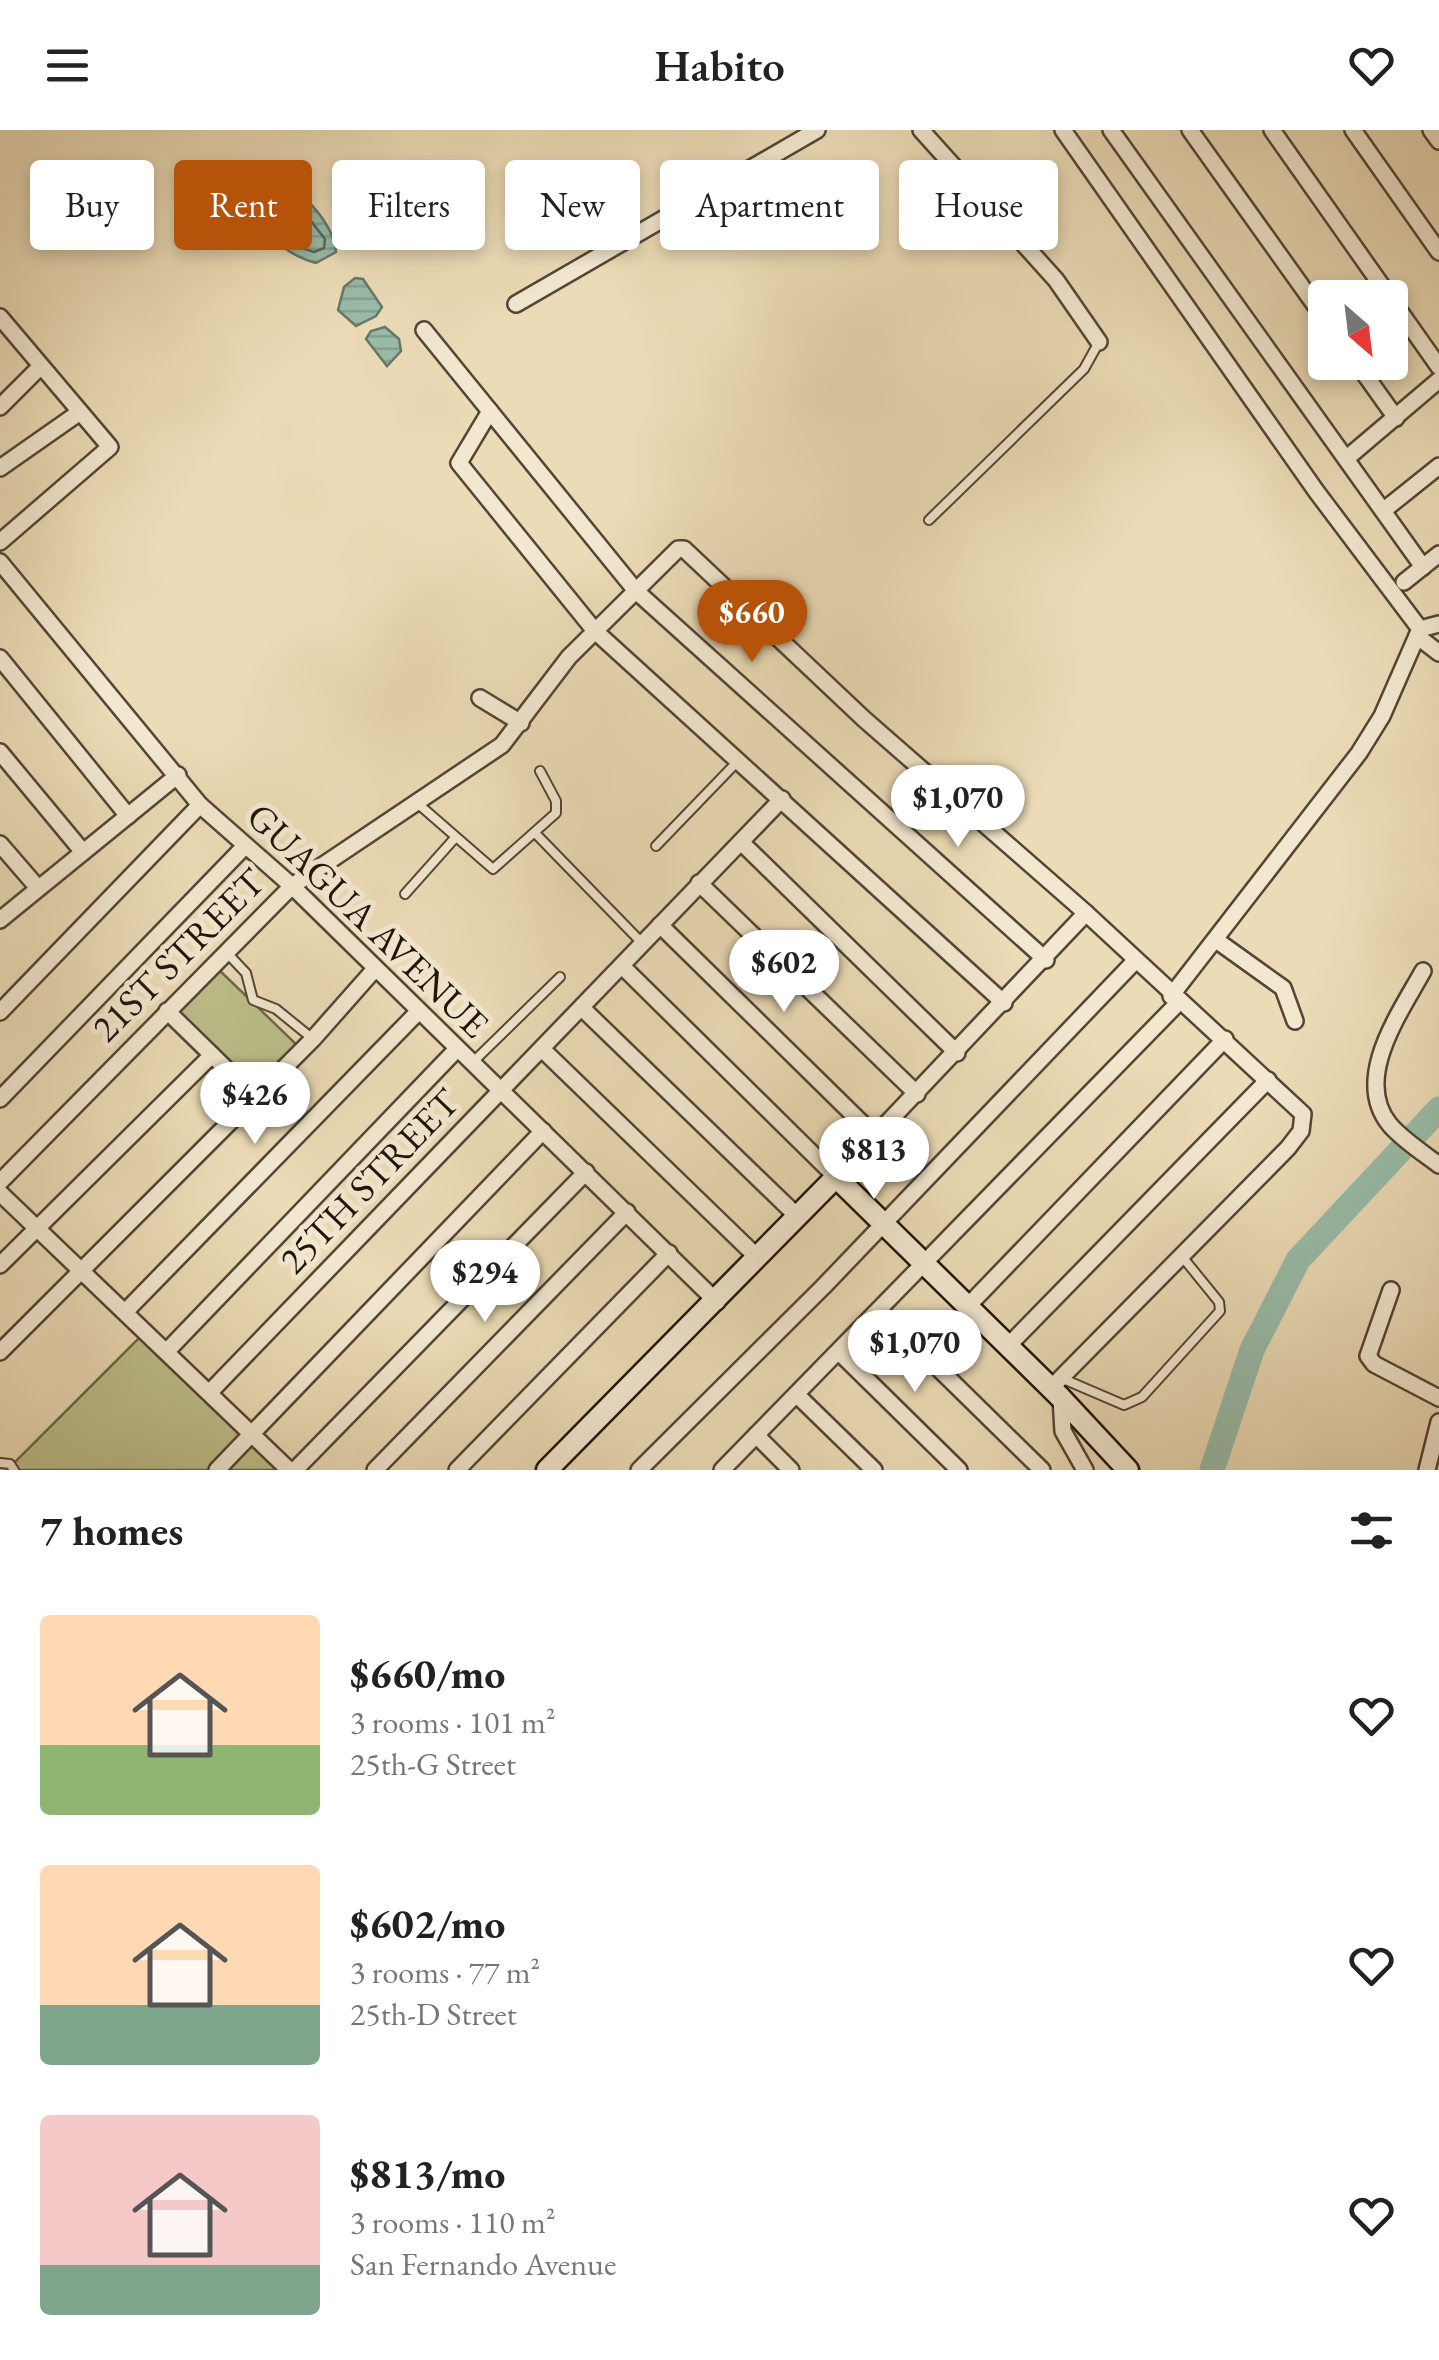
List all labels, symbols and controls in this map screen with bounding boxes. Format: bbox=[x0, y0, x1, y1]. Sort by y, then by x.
text: Habito bbox=[654, 36, 785, 94]
icon: menu bbox=[40, 38, 95, 93]
icon: heart bbox=[1344, 38, 1399, 93]
chip: Buy bbox=[30, 160, 154, 250]
chip: Rent bbox=[174, 160, 312, 250]
chip: Filters bbox=[332, 160, 485, 250]
chip: New bbox=[505, 160, 640, 250]
chip: Apartment bbox=[660, 160, 879, 250]
chip: House bbox=[899, 160, 1058, 250]
north arrow bbox=[1308, 280, 1408, 380]
map controls bbox=[1308, 280, 1408, 380]
pin: $660 bbox=[693, 580, 811, 665]
text: $660 bbox=[719, 591, 785, 633]
pin: $1,070 bbox=[877, 765, 1039, 850]
text: $1,070 bbox=[913, 776, 1003, 818]
street label: GUAGUA AVENUE bbox=[237, 792, 500, 1048]
street label: 21ST STREET bbox=[81, 857, 275, 1052]
pin: $602 bbox=[725, 930, 843, 1015]
text: $602 bbox=[751, 941, 817, 983]
pin: $426 bbox=[196, 1062, 314, 1147]
text: $426 bbox=[222, 1073, 288, 1115]
street label: 25TH STREET bbox=[268, 1077, 470, 1284]
pin: $813 bbox=[815, 1117, 933, 1202]
text: $813 bbox=[841, 1128, 907, 1170]
pin: $294 bbox=[426, 1240, 544, 1325]
text: $294 bbox=[452, 1251, 518, 1293]
pin: $1,070 bbox=[834, 1310, 996, 1395]
text: $1,070 bbox=[870, 1321, 960, 1363]
text: 7 homes bbox=[40, 1503, 183, 1558]
icon: filters bbox=[1344, 1503, 1399, 1558]
text: $660/mo bbox=[350, 1646, 506, 1701]
icon: home bbox=[120, 1655, 240, 1775]
icon: heart bbox=[1344, 1688, 1399, 1743]
text: 3 rooms · 101 m² bbox=[350, 1701, 556, 1743]
text: 25th-G Street bbox=[350, 1743, 516, 1785]
text: $602/mo bbox=[350, 1896, 506, 1951]
icon: home bbox=[120, 1905, 240, 2025]
icon: heart bbox=[1344, 1938, 1399, 1993]
text: 3 rooms · 77 m² bbox=[350, 1951, 540, 1993]
text: 25th-D Street bbox=[350, 1993, 517, 2035]
text: $813/mo bbox=[350, 2146, 506, 2201]
icon: home bbox=[120, 2155, 240, 2275]
icon: heart bbox=[1344, 2188, 1399, 2243]
text: 3 rooms · 110 m² bbox=[350, 2201, 556, 2243]
text: San Fernando Avenue bbox=[350, 2243, 616, 2285]

